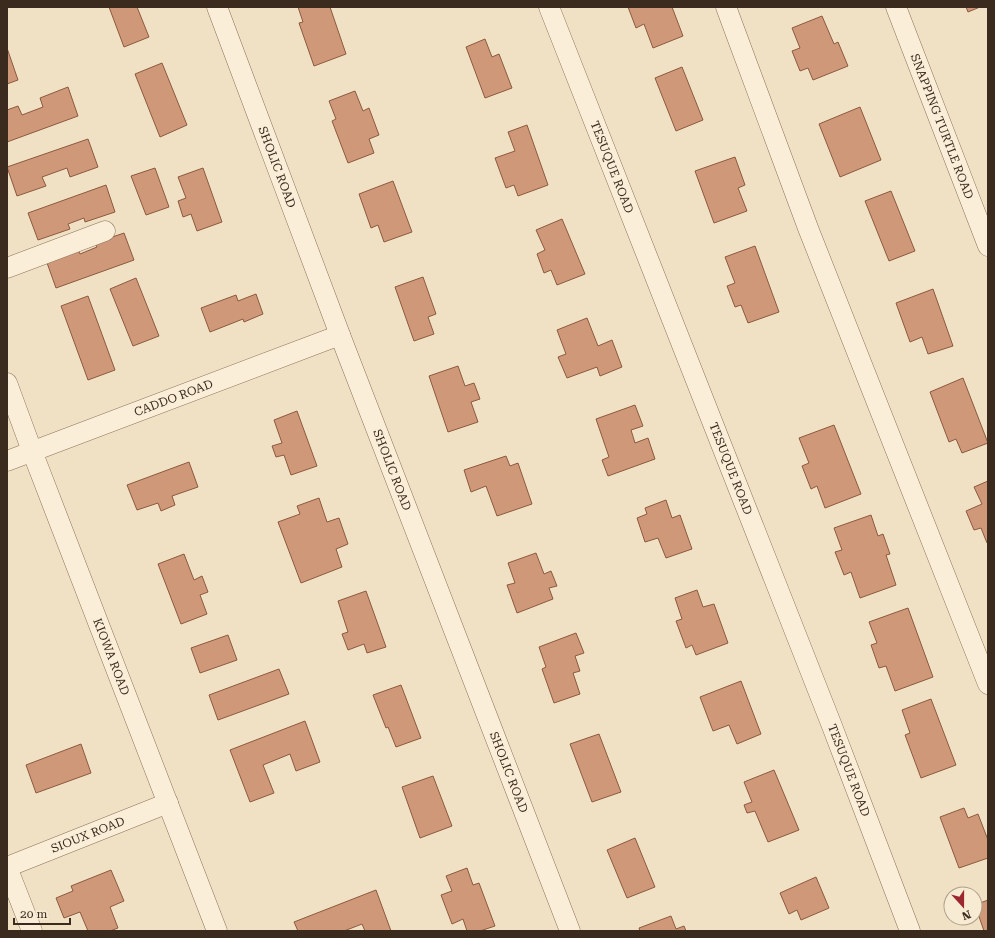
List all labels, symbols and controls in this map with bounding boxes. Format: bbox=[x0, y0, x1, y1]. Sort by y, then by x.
street label: SNAPPING TURTLE ROAD bbox=[908, 52, 976, 201]
street label: TESUQUE ROAD bbox=[588, 119, 636, 215]
street label: SHOLIC ROAD bbox=[255, 124, 299, 210]
street label: CADDO ROAD bbox=[132, 377, 215, 419]
street label: TESUQUE ROAD bbox=[706, 420, 755, 517]
street label: SHOLIC ROAD bbox=[370, 427, 414, 513]
street label: KIOWA ROAD bbox=[90, 616, 132, 697]
street label: TESUQUE ROAD bbox=[825, 722, 873, 818]
street label: SHOLIC ROAD bbox=[487, 730, 531, 815]
street label: SIOUX ROAD bbox=[49, 814, 127, 856]
north arrow bbox=[943, 886, 983, 926]
scale bar bbox=[14, 900, 70, 926]
text: 20 m bbox=[20, 907, 47, 921]
text: N bbox=[960, 907, 973, 923]

